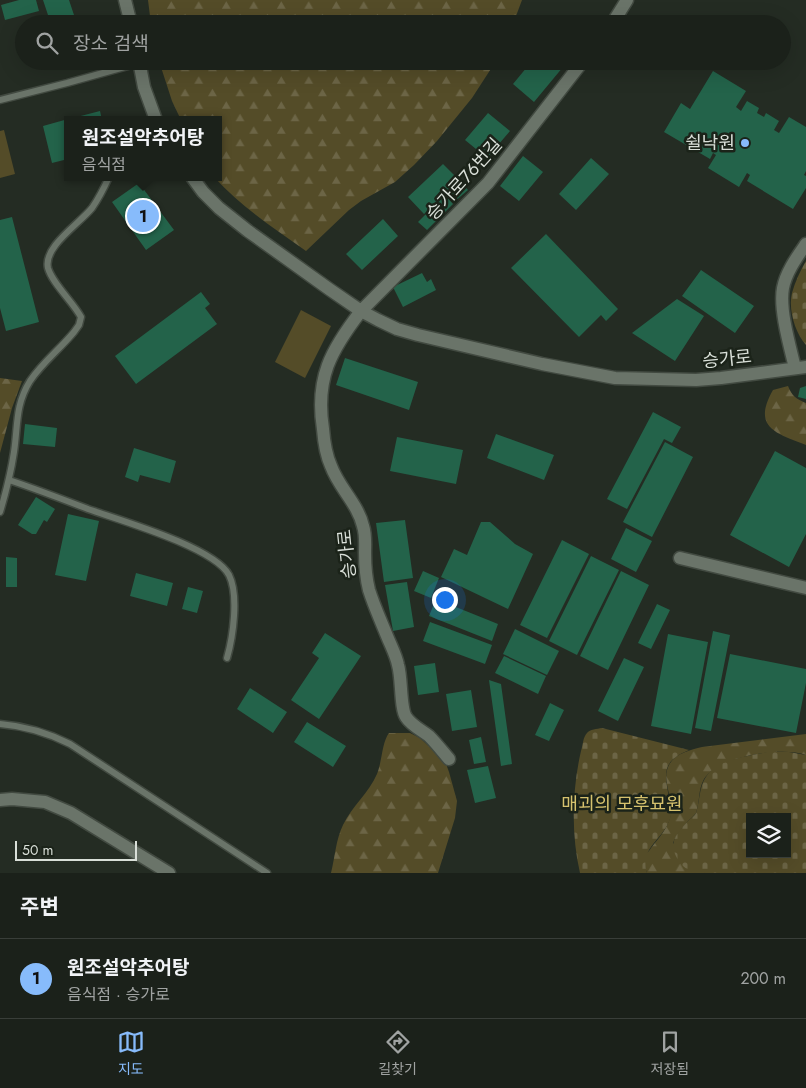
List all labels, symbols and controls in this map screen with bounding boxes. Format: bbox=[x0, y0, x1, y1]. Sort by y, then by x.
search box bbox=[15, 15, 791, 70]
icon: search bbox=[33, 29, 61, 57]
text: 장소 검색 bbox=[73, 30, 149, 57]
popup bbox=[64, 116, 222, 181]
text: 원조설악추어탕 bbox=[82, 124, 204, 151]
place label: 쉴낙원 bbox=[685, 130, 735, 156]
street label: 승가로76번길 bbox=[420, 132, 508, 226]
marker: 쉴낙원 bbox=[739, 137, 751, 149]
text: 음식점 bbox=[82, 153, 126, 176]
pin: 1 bbox=[127, 197, 159, 235]
street label: 승가로 bbox=[701, 343, 753, 375]
street label: 승가로 bbox=[331, 528, 363, 580]
your location bbox=[432, 587, 458, 613]
park label: 매괴의 모후묘원 bbox=[561, 791, 683, 817]
map controls bbox=[746, 813, 791, 858]
button: layers bbox=[746, 813, 791, 858]
scale bar bbox=[15, 838, 138, 861]
text: 50 m bbox=[22, 840, 53, 860]
text: 주변 bbox=[20, 892, 59, 922]
text: 원조설악추어탕 bbox=[67, 954, 189, 981]
text: 1 bbox=[32, 967, 40, 990]
text: 200 m bbox=[740, 967, 786, 990]
text: 음식점 · 승가로 bbox=[67, 983, 170, 1006]
tab: 지도 bbox=[117, 1028, 145, 1079]
tab: 길찾기 bbox=[378, 1028, 417, 1079]
tab: 저장됨 bbox=[651, 1028, 689, 1079]

